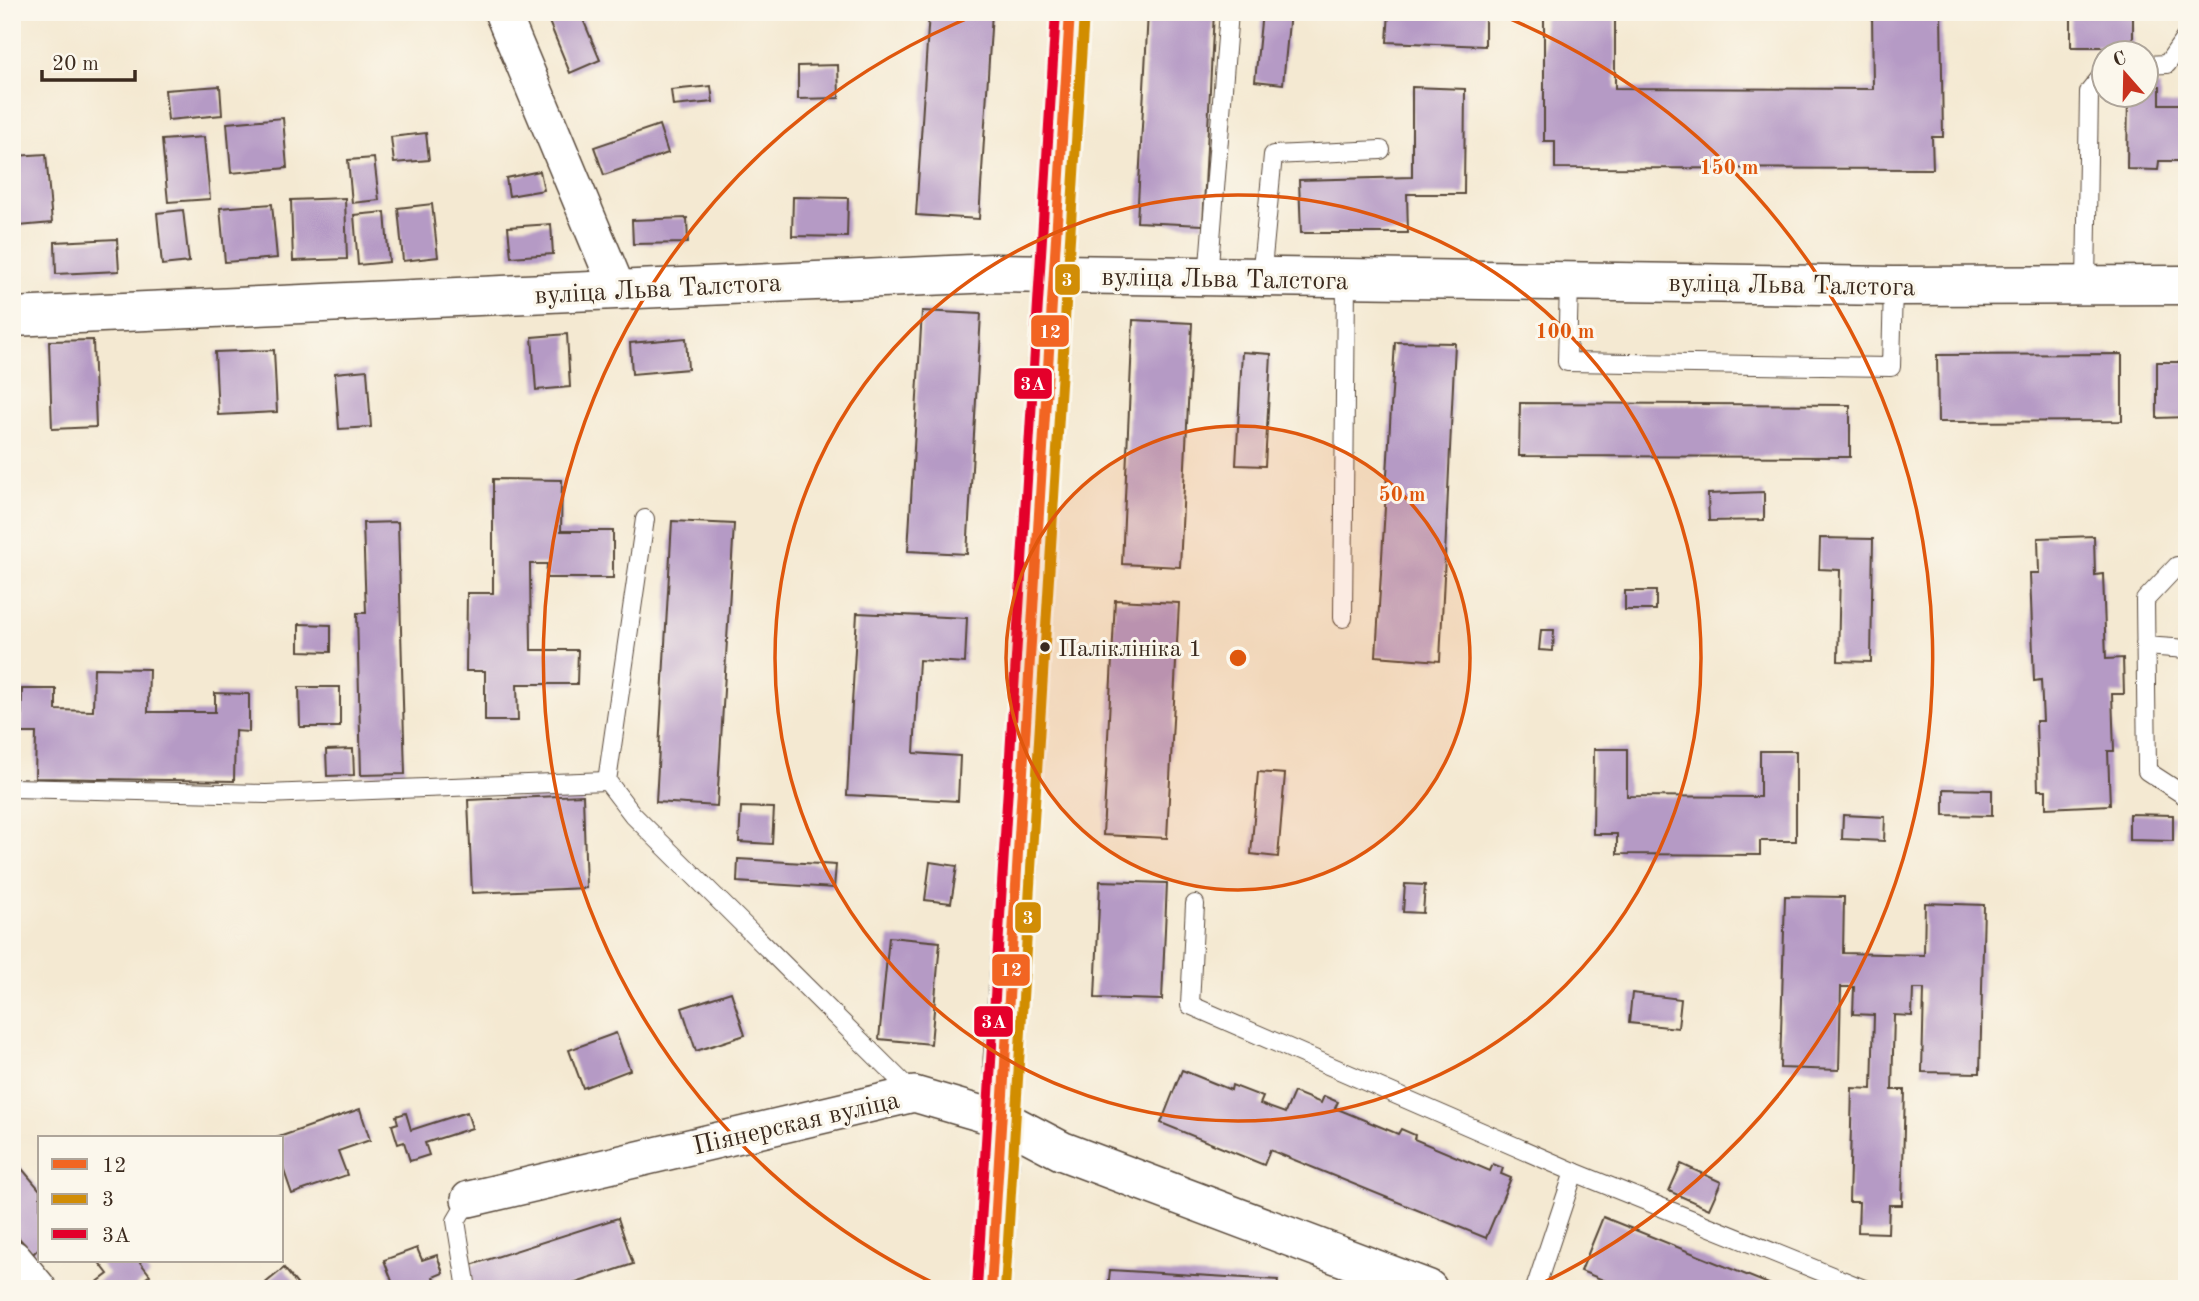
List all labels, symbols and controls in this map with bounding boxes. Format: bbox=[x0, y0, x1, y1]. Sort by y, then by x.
scale bar bbox=[42, 38, 135, 82]
north arrow bbox=[2090, 38, 2160, 108]
text: С bbox=[2111, 49, 2129, 71]
text: 20 m bbox=[52, 54, 99, 75]
text: 150 m bbox=[1699, 158, 1759, 179]
line badge: 3 bbox=[1054, 263, 1081, 296]
street label: вуліца Льва Талстога bbox=[1101, 265, 1349, 295]
street label: вуліца Льва Талстога bbox=[534, 271, 782, 309]
street label: вуліца Льва Талстога bbox=[1668, 271, 1916, 301]
text: 3 bbox=[1061, 272, 1073, 291]
line badge: 12 bbox=[1030, 314, 1070, 348]
text: 100 m bbox=[1535, 322, 1595, 343]
text: 12 bbox=[1039, 324, 1061, 343]
line badge: 3А bbox=[1013, 367, 1053, 400]
text: 3А bbox=[1020, 376, 1046, 395]
text: 50 m bbox=[1378, 485, 1426, 506]
place label: Паліклініка 1 bbox=[1058, 638, 1202, 662]
marker: Паліклініка 1 bbox=[1038, 640, 1052, 654]
centre of rings bbox=[1226, 646, 1250, 670]
line badge: 3 bbox=[1014, 901, 1042, 934]
text: 3 bbox=[1022, 910, 1034, 929]
line badge: 12 bbox=[991, 953, 1031, 987]
text: 12 bbox=[1000, 962, 1022, 981]
line badge: 3А bbox=[973, 1005, 1014, 1038]
text: 3А bbox=[981, 1014, 1007, 1033]
street label: Піянерская вуліца bbox=[691, 1088, 902, 1160]
legend bbox=[38, 1136, 284, 1262]
text: 12 bbox=[102, 1156, 126, 1177]
text: 3 bbox=[102, 1190, 114, 1211]
text: 3А bbox=[102, 1226, 130, 1247]

